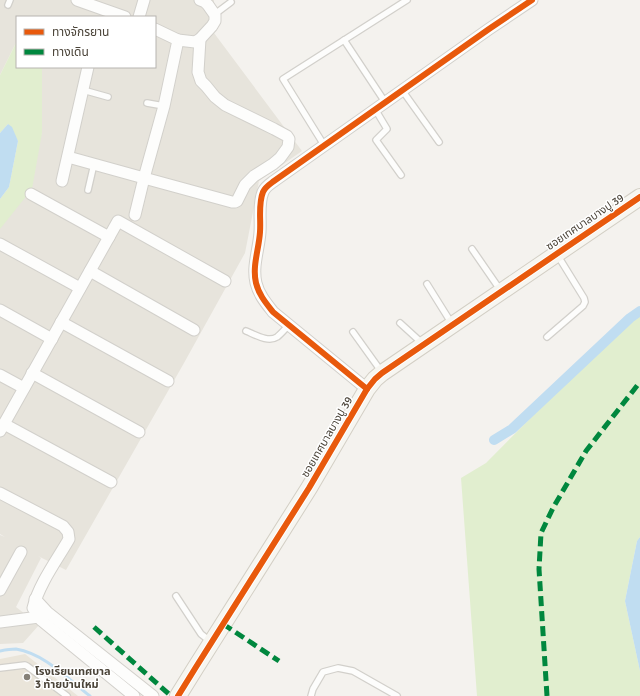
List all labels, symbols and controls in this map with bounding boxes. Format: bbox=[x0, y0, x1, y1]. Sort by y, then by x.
legend bbox=[16, 16, 156, 68]
text: ทางจักรยาน bbox=[52, 25, 109, 40]
text: ทางเดิน bbox=[52, 45, 89, 60]
street label: ซอยเทศบาลบางปู 39 bbox=[544, 191, 626, 253]
street label: ซอยเทศบาลบางปู 39 bbox=[299, 394, 355, 480]
place label: โรงเรียนเทศบาล 3 ท้ายบ้านใหม่ bbox=[35, 665, 111, 691]
marker: โรงเรียนเทศบาล 3 ท้ายบ้านใหม่ bbox=[22, 672, 32, 682]

